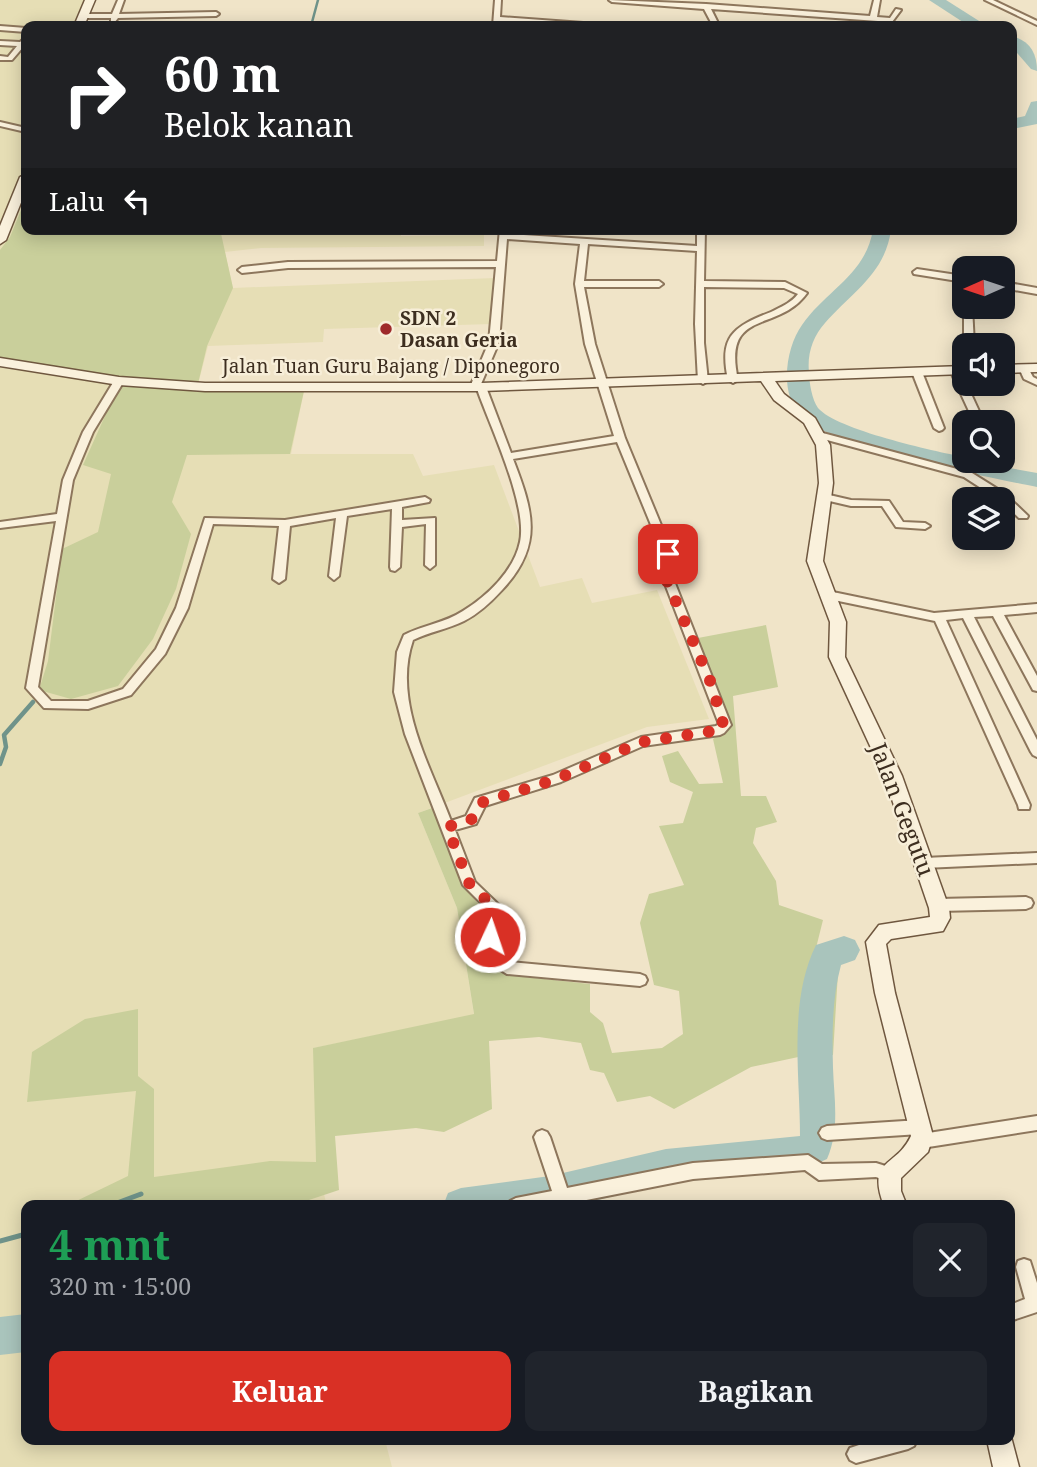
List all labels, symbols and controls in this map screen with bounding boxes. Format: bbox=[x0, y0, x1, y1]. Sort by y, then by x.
text: 60 m bbox=[164, 40, 280, 106]
icon: right bbox=[49, 49, 140, 140]
text: Belok kanan bbox=[164, 103, 354, 146]
icon: left bbox=[118, 182, 156, 220]
text: Lalu bbox=[49, 183, 104, 219]
north arrow bbox=[952, 256, 1015, 318]
map controls bbox=[952, 256, 1015, 550]
place label: SDN 2 Dasan Geria bbox=[400, 305, 518, 353]
marker: SDN 2 Dasan Geria bbox=[378, 321, 394, 337]
button: sound bbox=[952, 333, 1015, 396]
street label: Jalan Tuan Guru Bajang / Diponegoro bbox=[221, 353, 560, 379]
button: search bbox=[952, 410, 1015, 473]
button: layers bbox=[952, 487, 1015, 550]
pin bbox=[638, 524, 698, 584]
icon: arrive bbox=[649, 535, 687, 573]
street label: Jalan Gegutu bbox=[863, 737, 943, 881]
position arrow bbox=[453, 900, 527, 974]
text: 4 mnt bbox=[49, 1215, 170, 1272]
button: close bbox=[913, 1223, 987, 1297]
text: 320 m · 15:00 bbox=[49, 1270, 191, 1302]
button: Keluar bbox=[49, 1351, 511, 1431]
button: Bagikan bbox=[525, 1351, 987, 1431]

